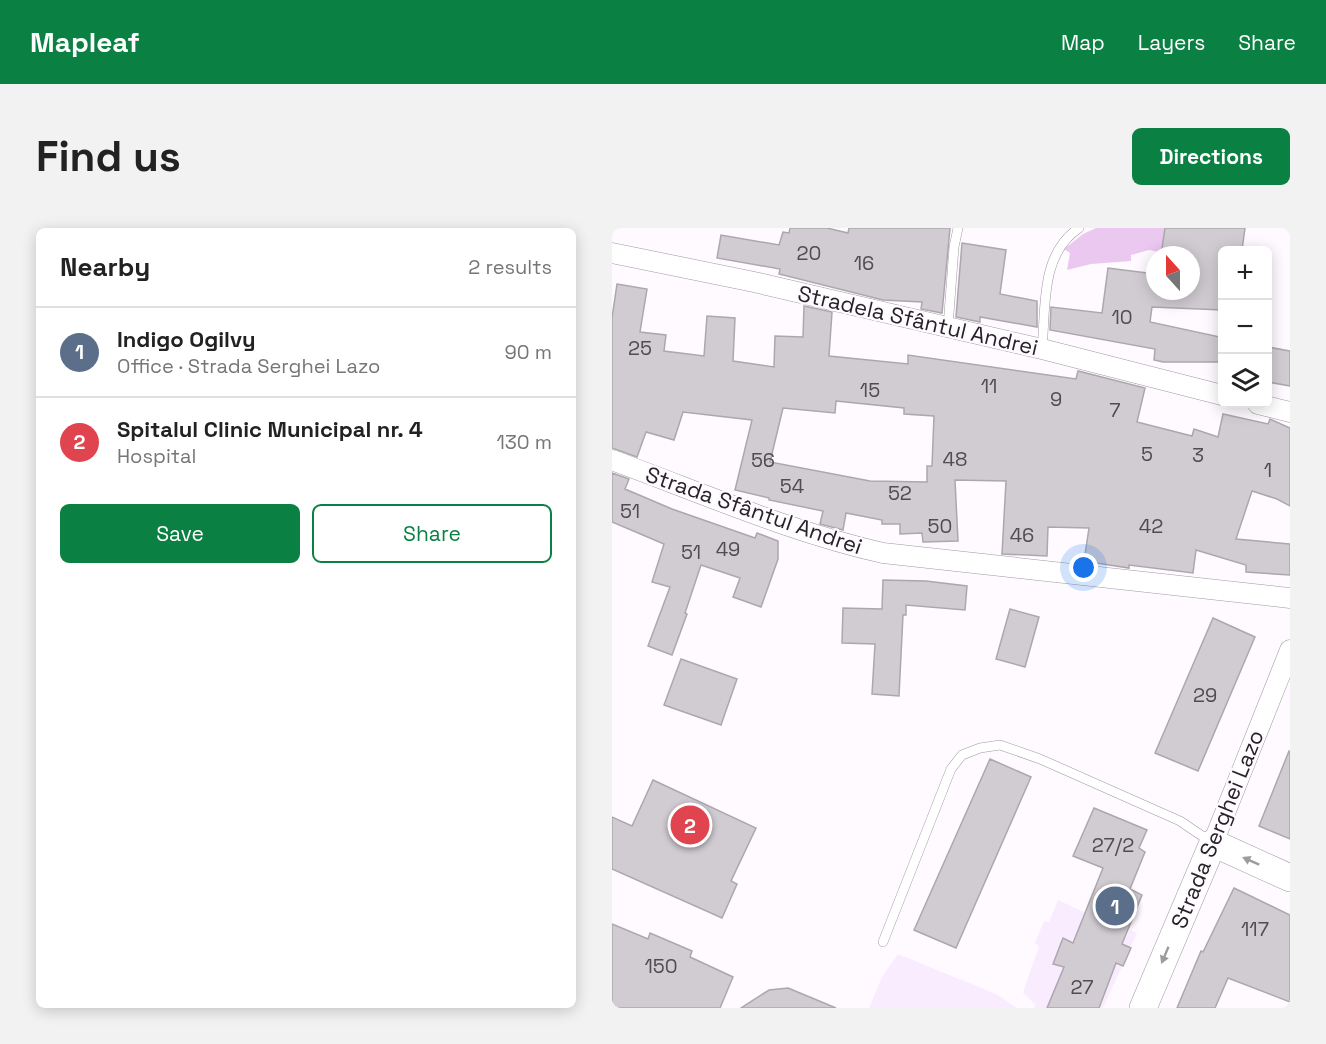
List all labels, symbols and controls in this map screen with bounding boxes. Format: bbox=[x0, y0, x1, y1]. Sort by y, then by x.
text: Mapleaf bbox=[30, 24, 140, 60]
text: Map bbox=[1061, 29, 1105, 56]
text: Layers bbox=[1138, 29, 1205, 56]
text: Share bbox=[1238, 29, 1296, 56]
button: Directions bbox=[1132, 128, 1290, 185]
text: Find us bbox=[36, 130, 181, 183]
house number: 20 bbox=[797, 240, 821, 266]
north arrow bbox=[1146, 246, 1200, 300]
map controls bbox=[1218, 246, 1272, 408]
button: + bbox=[1218, 246, 1272, 300]
text: Nearby bbox=[60, 250, 150, 284]
house number: 16 bbox=[854, 250, 874, 276]
text: 2 results bbox=[468, 254, 552, 280]
street label: Stradela Sfântul Andrei bbox=[795, 279, 1041, 361]
button: − bbox=[1218, 300, 1272, 354]
house number: 10 bbox=[1111, 304, 1133, 330]
text: Indigo Ogilvy bbox=[117, 325, 256, 353]
house number: 25 bbox=[628, 335, 652, 361]
text: 1 bbox=[75, 339, 84, 365]
text: 90 m bbox=[505, 339, 552, 365]
text: Office · Strada Serghei Lazo bbox=[117, 353, 380, 379]
button: layers bbox=[1218, 354, 1272, 408]
house number: 11 bbox=[981, 373, 997, 399]
house number: 15 bbox=[860, 377, 880, 403]
house number: 9 bbox=[1050, 386, 1062, 412]
house number: 7 bbox=[1109, 397, 1121, 423]
text: Spitalul Clinic Municipal nr. 4 bbox=[117, 415, 423, 443]
text: 2 bbox=[74, 429, 85, 455]
text: 130 m bbox=[496, 429, 552, 455]
house number: 5 bbox=[1141, 441, 1153, 467]
house number: 3 bbox=[1192, 442, 1204, 468]
text: Hospital bbox=[117, 443, 196, 469]
house number: 48 bbox=[943, 446, 967, 472]
house number: 56 bbox=[751, 447, 775, 473]
house number: 1 bbox=[1264, 457, 1272, 483]
street label: Strada Sfântul Andrei bbox=[642, 460, 866, 560]
house number: 54 bbox=[780, 473, 804, 499]
house number: 52 bbox=[888, 480, 912, 506]
house number: 51 bbox=[620, 498, 640, 524]
button: Save bbox=[60, 504, 300, 563]
button: Share bbox=[312, 504, 552, 563]
house number: 50 bbox=[928, 513, 952, 539]
house number: 42 bbox=[1139, 513, 1163, 539]
house number: 46 bbox=[1010, 522, 1034, 548]
house number: 49 bbox=[716, 536, 740, 562]
house number: 51 bbox=[681, 539, 701, 565]
your location bbox=[1069, 553, 1098, 582]
house number: 29 bbox=[1193, 682, 1217, 708]
street label: Strada Serghei Lazo bbox=[1164, 726, 1270, 932]
pin: 2 bbox=[670, 802, 710, 848]
house number: 27/2 bbox=[1092, 832, 1134, 858]
one-way arrow bbox=[1242, 856, 1260, 866]
pin: 1 bbox=[1096, 884, 1134, 928]
house number: 117 bbox=[1241, 916, 1269, 942]
one-way arrow bbox=[1160, 947, 1170, 965]
house number: 150 bbox=[644, 953, 678, 979]
house number: 27 bbox=[1070, 974, 1094, 1000]

